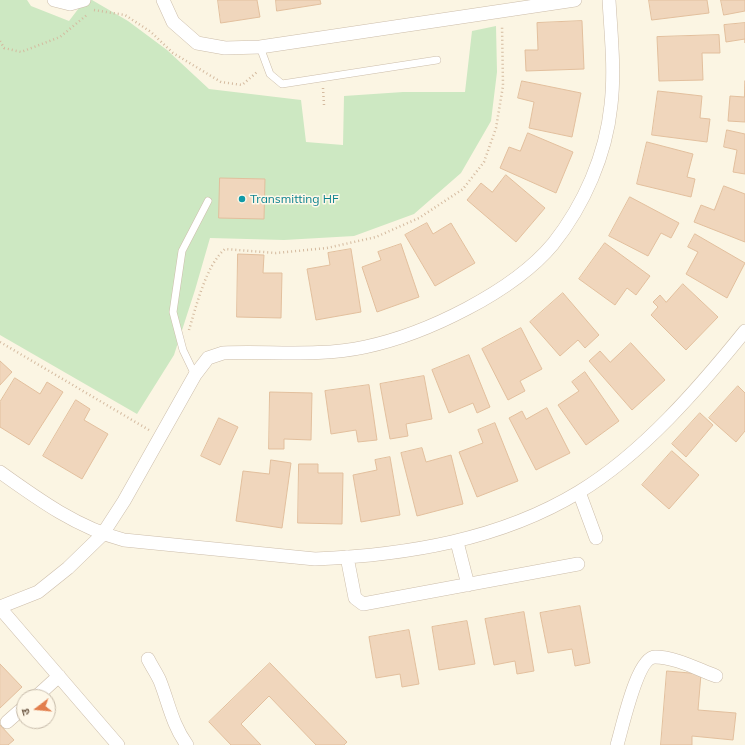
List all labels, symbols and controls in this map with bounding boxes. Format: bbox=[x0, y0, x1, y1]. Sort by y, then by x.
place label: Transmitting HF bbox=[250, 192, 339, 206]
marker: Transmitting HF bbox=[237, 194, 247, 204]
north arrow bbox=[16, 689, 56, 729]
text: उ bbox=[18, 707, 33, 717]

